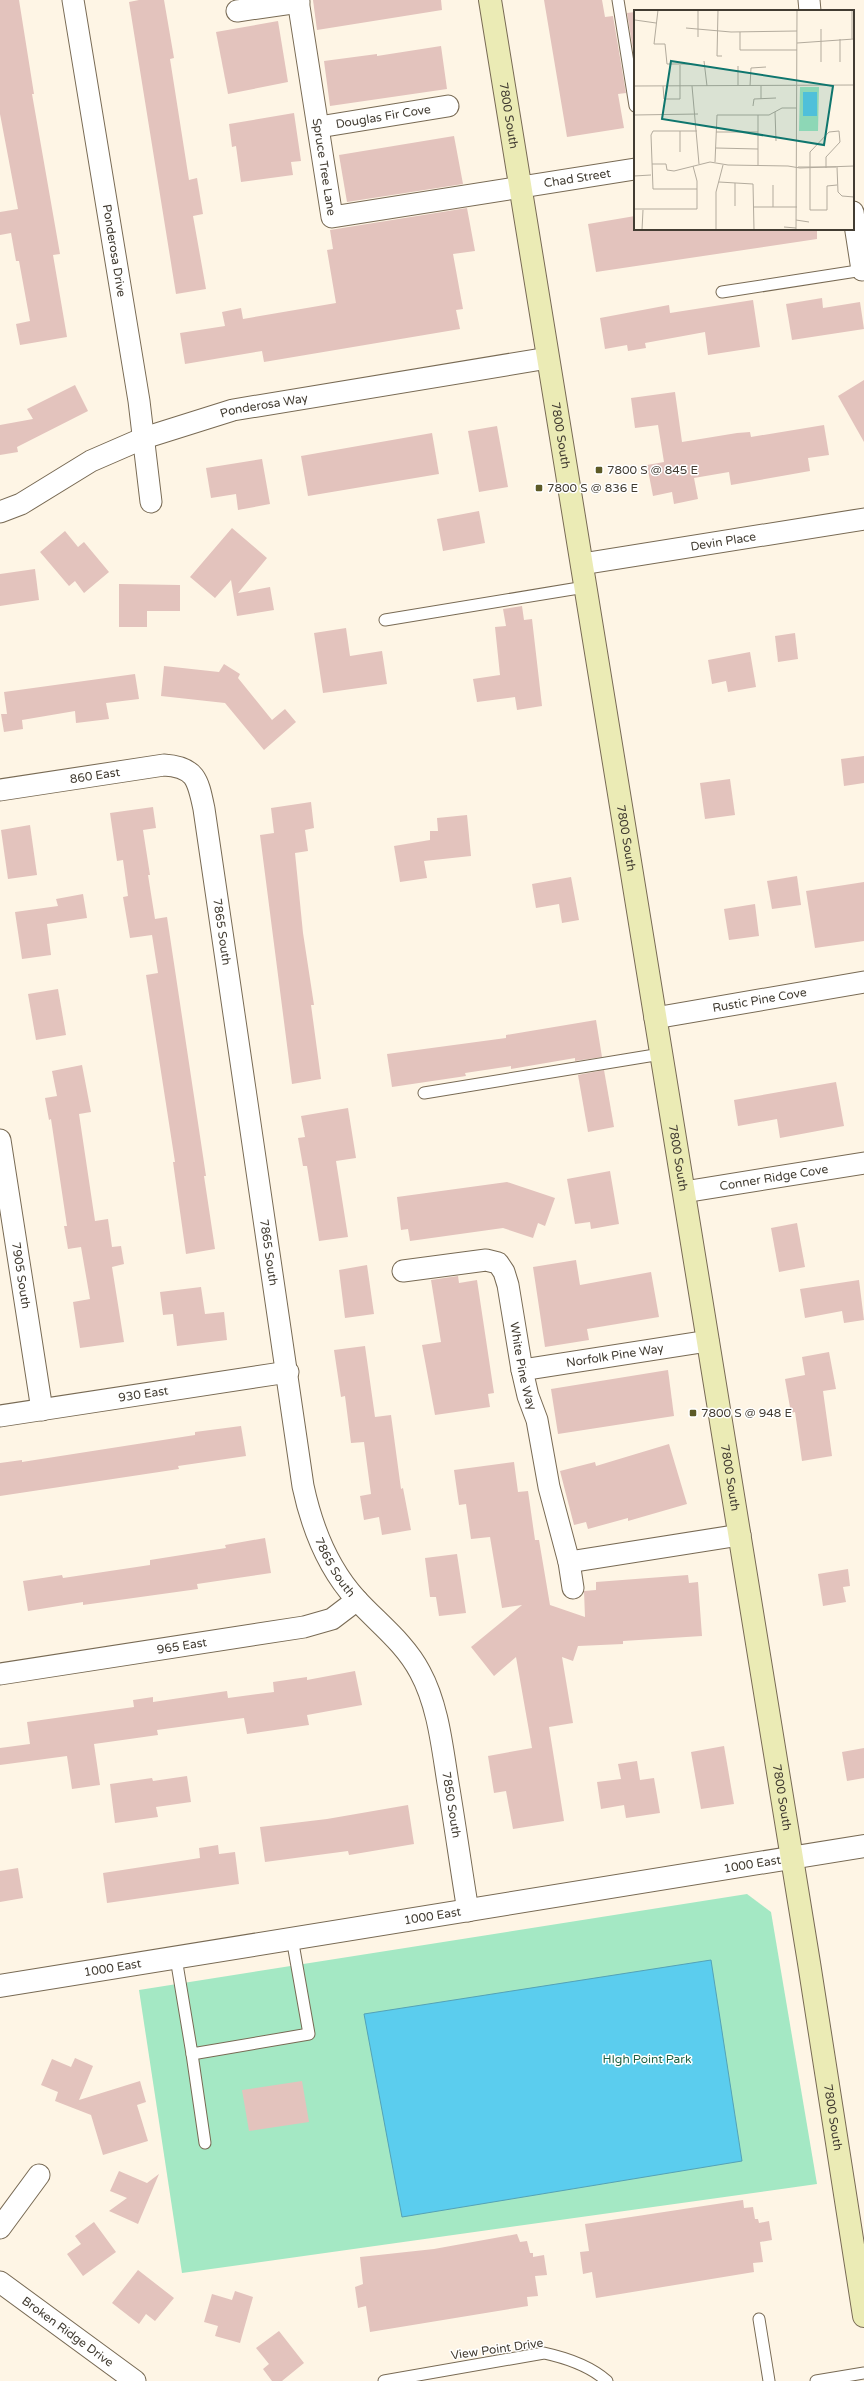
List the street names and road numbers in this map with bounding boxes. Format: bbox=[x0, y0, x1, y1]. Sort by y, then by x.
street label: 7800 South bbox=[496, 81, 521, 150]
street label: Douglas Fir Cove bbox=[335, 102, 432, 131]
street label: Spruce Tree Lane bbox=[310, 117, 339, 217]
street label: Chad Street bbox=[543, 166, 612, 190]
street label: Ponderosa Drive bbox=[100, 203, 129, 298]
street label: Ponderosa Way bbox=[218, 391, 309, 421]
street label: 7800 South bbox=[548, 401, 573, 470]
street label: Devin Place bbox=[689, 529, 757, 554]
street label: 860 East bbox=[69, 765, 121, 786]
street label: 7800 South bbox=[614, 804, 638, 872]
street label: 7865 South bbox=[210, 898, 234, 966]
street label: Rustic Pine Cove bbox=[711, 985, 808, 1015]
street label: 7800 South bbox=[666, 1124, 690, 1192]
street label: Conner Ridge Cove bbox=[719, 1162, 829, 1193]
street label: 7865 South bbox=[257, 1218, 281, 1287]
street label: 7905 South bbox=[9, 1241, 33, 1310]
street label: White Pine Way bbox=[507, 1321, 540, 1413]
street label: Norfolk Pine Way bbox=[565, 1341, 665, 1370]
street label: 930 East bbox=[117, 1383, 170, 1405]
street label: 7800 South bbox=[718, 1443, 742, 1512]
street label: 7865 South bbox=[312, 1535, 358, 1600]
street label: 965 East bbox=[156, 1635, 208, 1657]
street label: 7800 South bbox=[770, 1763, 794, 1832]
street label: 7850 South bbox=[439, 1771, 464, 1839]
street label: 1000 East bbox=[722, 1853, 782, 1876]
street label: 1000 East bbox=[403, 1904, 462, 1927]
street label: 1000 East bbox=[83, 1956, 143, 1979]
street label: 7800 South bbox=[821, 2083, 845, 2152]
street label: Broken Ridge Drive bbox=[19, 2294, 116, 2370]
street label: View Point Drive bbox=[450, 2336, 544, 2362]

